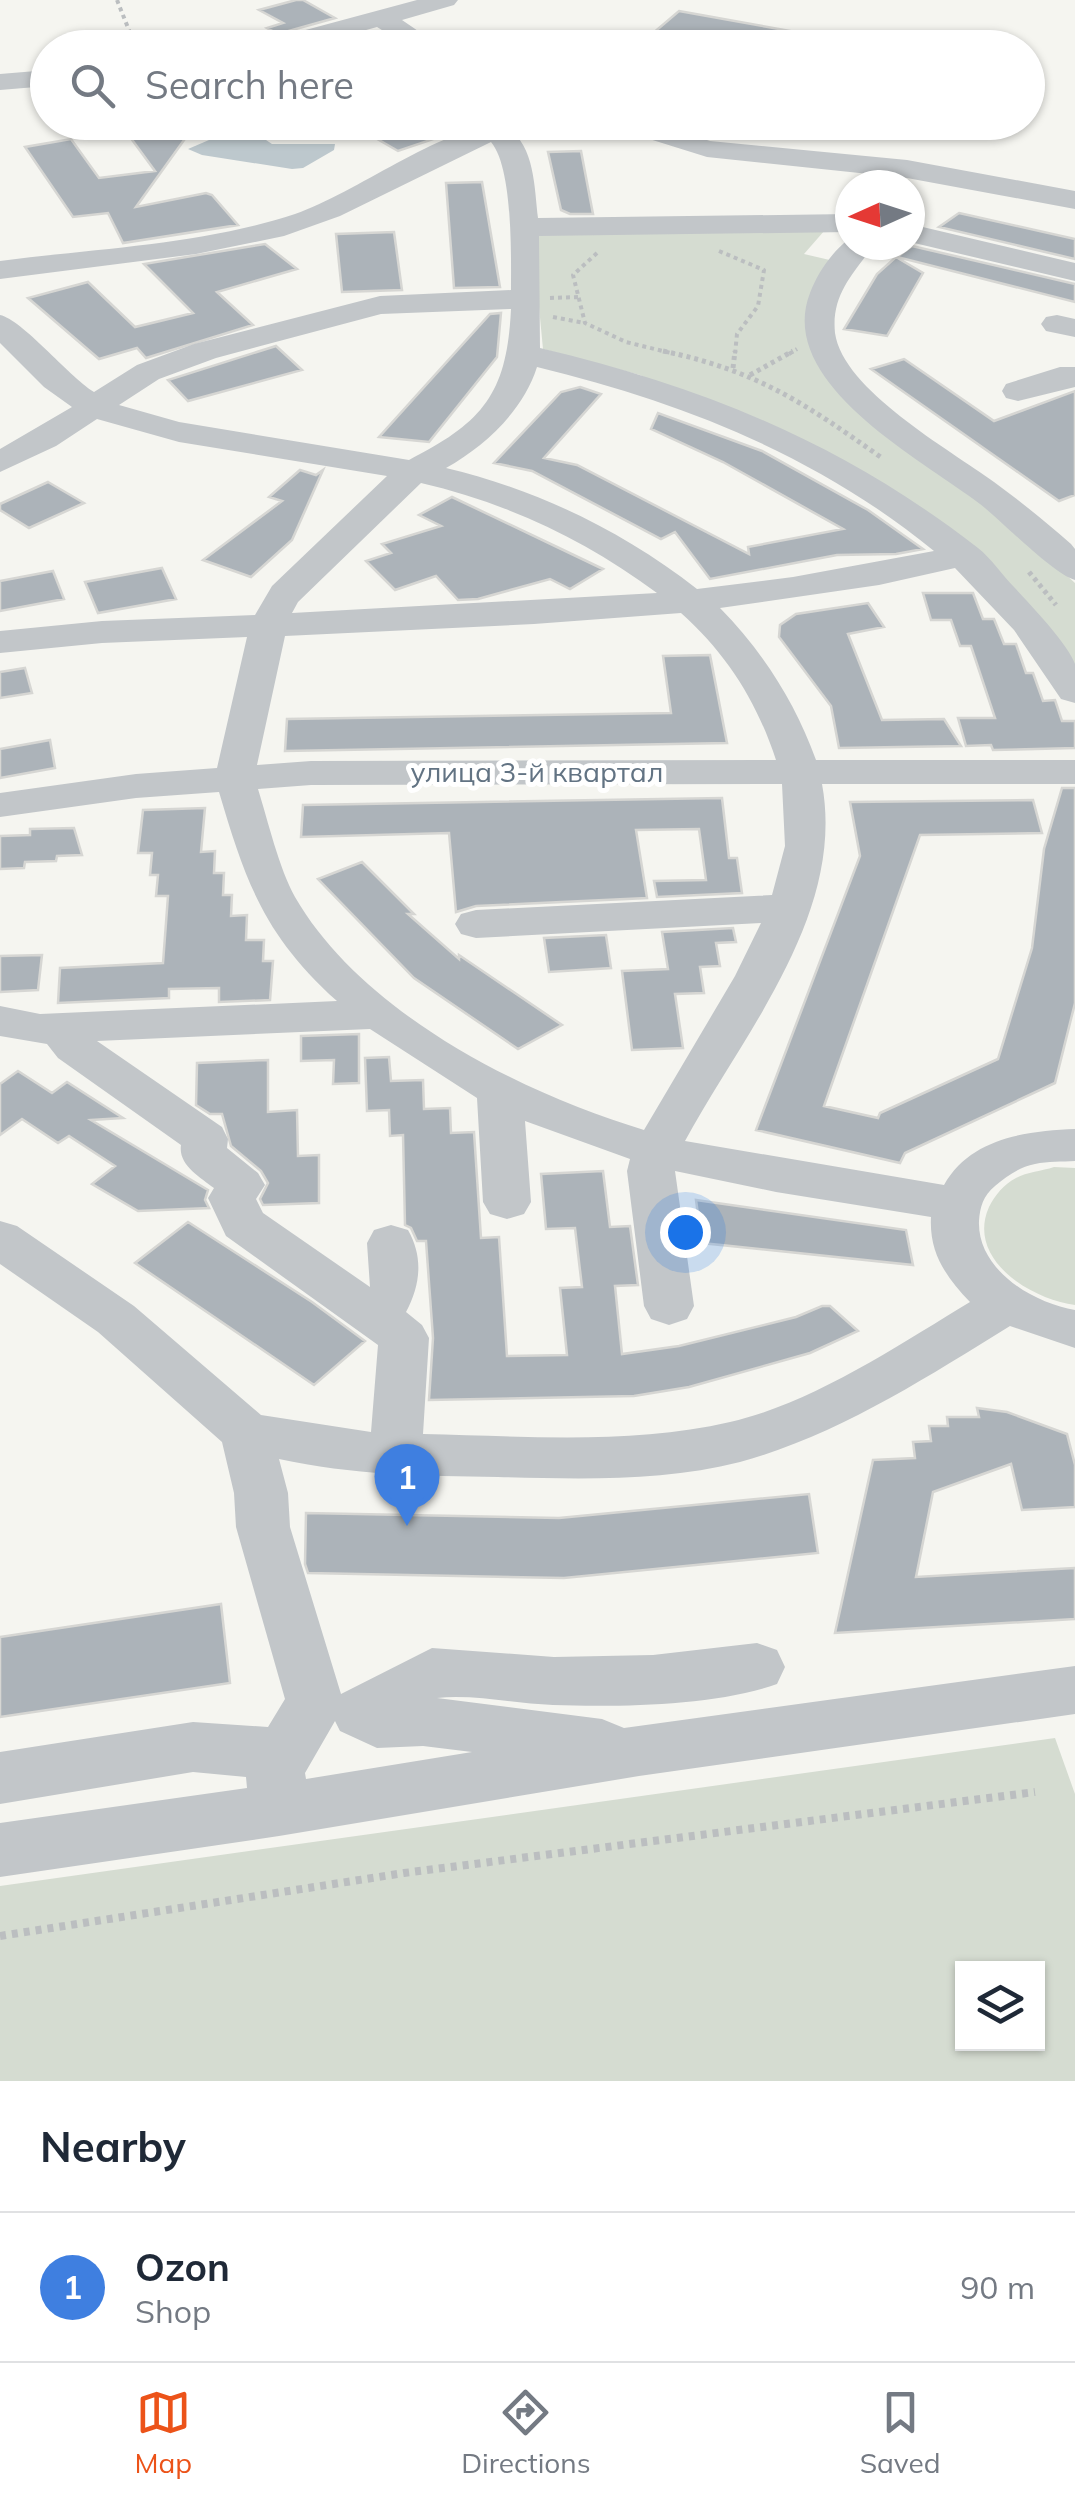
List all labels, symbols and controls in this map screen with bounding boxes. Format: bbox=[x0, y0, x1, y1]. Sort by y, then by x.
search box bbox=[30, 30, 1045, 140]
icon: search bbox=[65, 58, 120, 113]
text: Search here bbox=[145, 61, 354, 109]
north arrow bbox=[835, 170, 925, 260]
street label: улица 3-й квартал bbox=[411, 754, 663, 789]
your location bbox=[660, 1207, 711, 1258]
pin: 1 bbox=[374, 1444, 440, 1526]
map controls bbox=[955, 1961, 1045, 2051]
button: layers bbox=[955, 1961, 1045, 2051]
text: Nearby bbox=[40, 2120, 186, 2173]
text: Ozon bbox=[135, 2243, 230, 2291]
text: 1 bbox=[63, 2267, 82, 2307]
text: 90 m bbox=[960, 2267, 1035, 2307]
text: Shop bbox=[135, 2291, 211, 2331]
tab: Map bbox=[135, 2385, 192, 2480]
tab: Directions bbox=[461, 2385, 591, 2480]
tab: Saved bbox=[860, 2385, 940, 2480]

